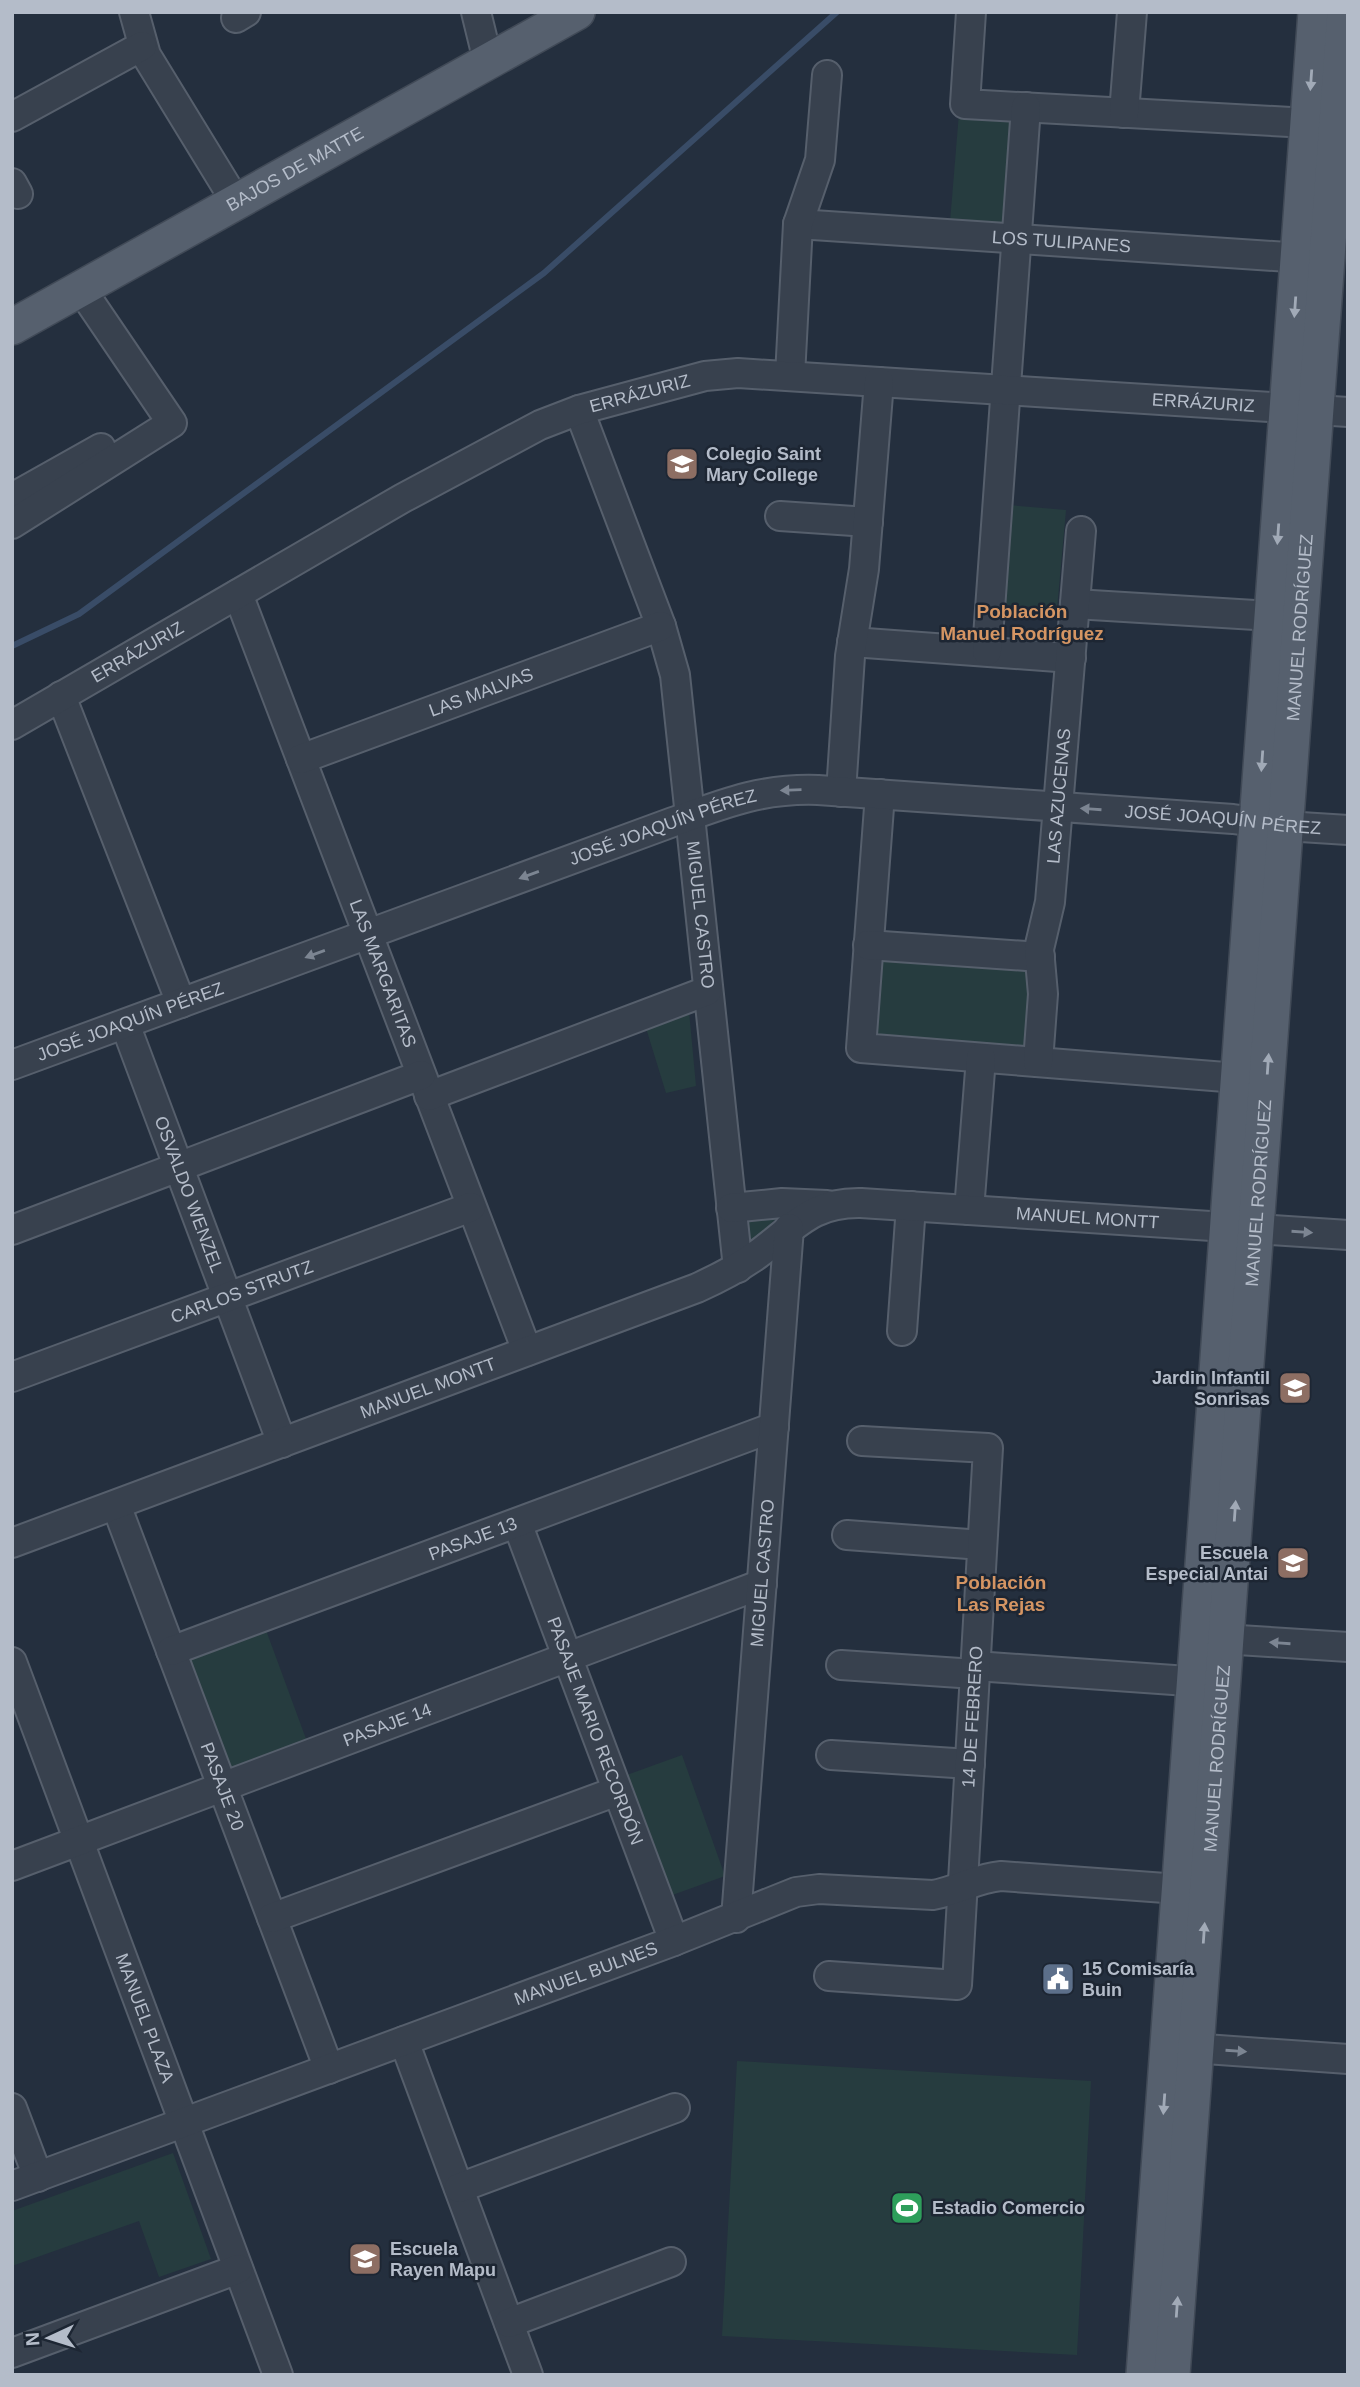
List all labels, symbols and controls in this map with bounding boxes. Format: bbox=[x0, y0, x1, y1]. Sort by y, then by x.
one-way arrow bbox=[1305, 70, 1316, 92]
street label: BAJOS DE MATTE bbox=[223, 123, 367, 215]
street label: LOS TULIPANES bbox=[991, 227, 1132, 256]
one-way arrow bbox=[1289, 296, 1300, 318]
street label: ERRÁZURIZ bbox=[587, 371, 692, 417]
street label: ERRÁZURIZ bbox=[1151, 389, 1255, 416]
place label: Colegio Saint Mary College bbox=[706, 444, 821, 485]
school or university icon: Colegio Saint Mary College bbox=[663, 445, 701, 483]
one-way arrow bbox=[1272, 523, 1283, 545]
street label: MANUEL RODRÍGUEZ bbox=[1283, 533, 1317, 722]
district label: Población Manuel Rodríguez bbox=[940, 601, 1104, 644]
street label: ERRÁZURIZ bbox=[88, 618, 187, 687]
street label: LAS MALVAS bbox=[426, 664, 536, 721]
street label: LAS AZUCENAS bbox=[1043, 727, 1074, 865]
one-way arrow bbox=[1256, 750, 1267, 772]
one-way arrow bbox=[780, 784, 802, 795]
street label: JOSÉ JOAQUÍN PÉREZ bbox=[566, 785, 758, 869]
street label: JOSÉ JOAQUÍN PÉREZ bbox=[1124, 801, 1322, 838]
one-way arrow bbox=[1080, 803, 1102, 814]
street label: MIGUEL CASTRO bbox=[683, 840, 718, 990]
one-way arrow bbox=[518, 870, 539, 881]
street label: LAS MARGARITAS bbox=[345, 896, 420, 1050]
one-way arrow bbox=[305, 948, 326, 959]
street label: JOSÉ JOAQUÍN PÉREZ bbox=[34, 978, 226, 1065]
one-way arrow bbox=[1263, 1053, 1274, 1075]
street label: MANUEL RODRÍGUEZ bbox=[1242, 1099, 1275, 1287]
street label: OSVALDO WENZEL bbox=[150, 1113, 227, 1276]
street label: MANUEL MONTT bbox=[1015, 1203, 1160, 1233]
one-way arrow bbox=[1291, 1227, 1313, 1238]
street label: CARLOS STRUTZ bbox=[168, 1256, 316, 1327]
street label: MANUEL MONTT bbox=[357, 1354, 499, 1422]
place label: Jardin Infantil Sonrisas bbox=[1152, 1368, 1270, 1409]
school or university icon: Jardin Infantil Sonrisas bbox=[1276, 1369, 1314, 1407]
street label: MIGUEL CASTRO bbox=[747, 1498, 778, 1648]
one-way arrow bbox=[1230, 1500, 1241, 1522]
street label: PASAJE 13 bbox=[426, 1513, 520, 1564]
place label: Escuela Especial Antai bbox=[1146, 1543, 1269, 1584]
school or university icon: Escuela Especial Antai bbox=[1274, 1544, 1312, 1582]
district label: Población Las Rejas bbox=[956, 1572, 1046, 1615]
street label: PASAJE MARIO RECORDÓN bbox=[543, 1614, 647, 1848]
one-way arrow bbox=[1268, 1637, 1290, 1648]
street label: 14 DE FEBRERO bbox=[958, 1645, 987, 1788]
street label: MANUEL RODRÍGUEZ bbox=[1200, 1664, 1234, 1853]
street label: PASAJE 14 bbox=[340, 1699, 434, 1751]
street label: PASAJE 20 bbox=[197, 1740, 248, 1834]
one-way arrow bbox=[1199, 1922, 1210, 1944]
street label: MANUEL BULNES bbox=[511, 1938, 660, 2009]
street label: MANUEL PLAZA bbox=[112, 1951, 178, 2085]
place label: 15 Comisaría Buin bbox=[1082, 1959, 1195, 2000]
public building icon: 15 Comisaría Buin bbox=[1039, 1960, 1077, 1998]
one-way arrow bbox=[1225, 2046, 1247, 2057]
one-way arrow bbox=[1158, 2093, 1169, 2115]
sports icon: Estadio Comercio bbox=[888, 2189, 926, 2227]
place label: Estadio Comercio bbox=[932, 2198, 1085, 2218]
place label: Escuela Rayen Mapu bbox=[390, 2239, 496, 2280]
school or university icon: Escuela Rayen Mapu bbox=[346, 2240, 384, 2278]
one-way arrow bbox=[1172, 2295, 1183, 2317]
north arrow bbox=[14, 2303, 84, 2373]
text: N bbox=[22, 2332, 43, 2347]

